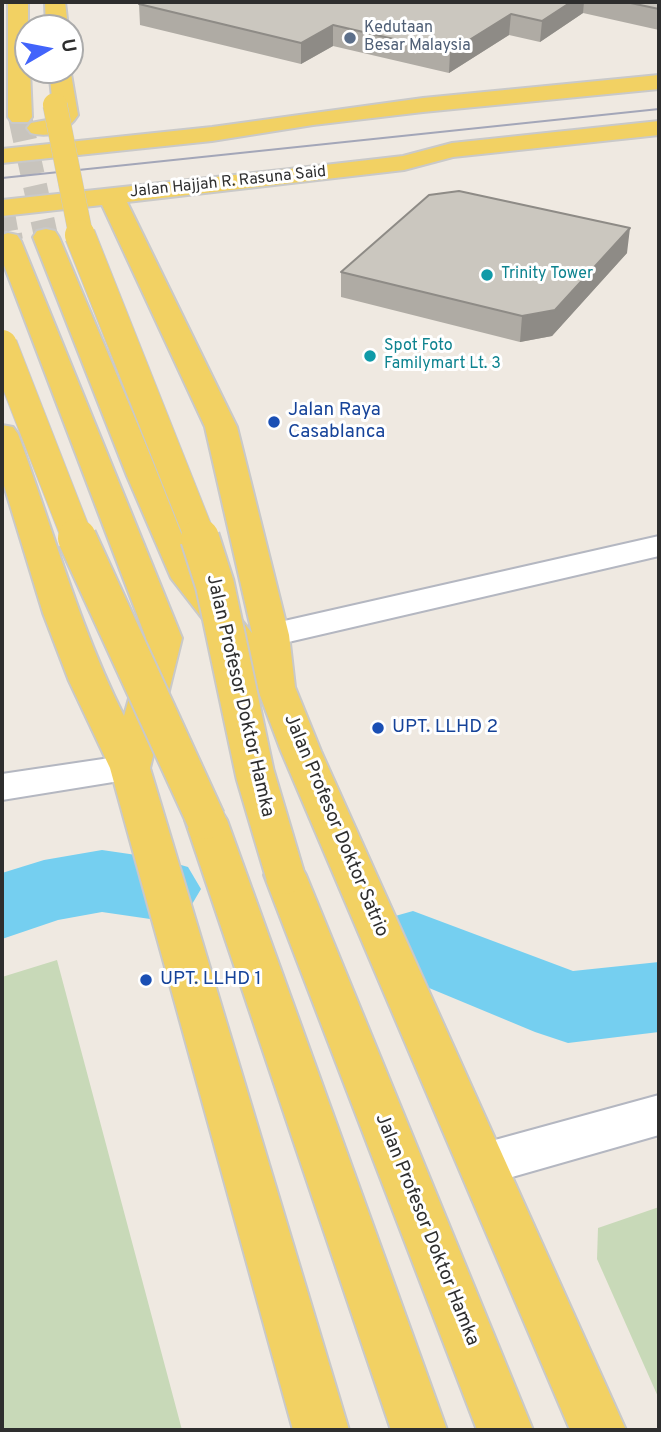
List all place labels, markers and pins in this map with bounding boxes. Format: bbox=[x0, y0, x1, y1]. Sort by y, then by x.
place label: Kedutaan Besar Malaysia bbox=[364, 19, 471, 57]
marker: Kedutaan Besar Malaysia bbox=[342, 30, 358, 46]
place label: Trinity Tower bbox=[501, 265, 593, 285]
marker: Trinity Tower bbox=[479, 267, 495, 283]
place label: Spot Foto Familymart Lt. 3 bbox=[384, 337, 501, 375]
marker: Spot Foto Familymart Lt. 3 bbox=[362, 348, 378, 364]
place label: Jalan Raya Casablanca bbox=[288, 400, 385, 444]
marker: Jalan Raya Casablanca bbox=[266, 414, 282, 430]
place label: UPT. LLHD 2 bbox=[392, 717, 498, 739]
marker: UPT. LLHD 2 bbox=[370, 720, 386, 736]
place label: UPT. LLHD 1 bbox=[160, 969, 262, 991]
marker: UPT. LLHD 1 bbox=[138, 972, 154, 988]

